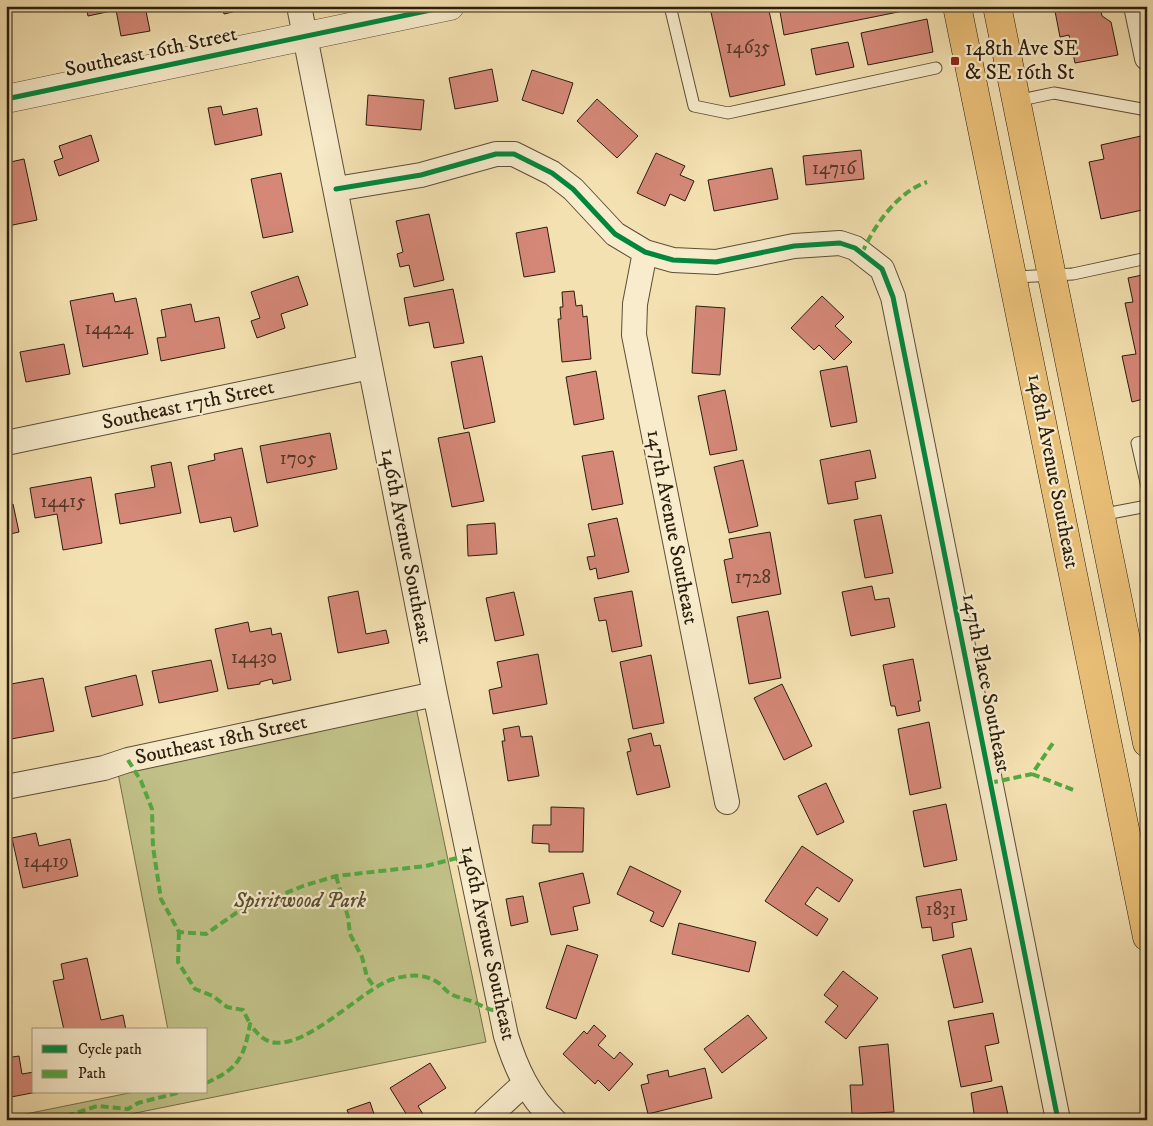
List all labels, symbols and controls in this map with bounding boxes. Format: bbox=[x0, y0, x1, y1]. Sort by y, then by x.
street label: Southeast 16th Street bbox=[63, 21, 240, 83]
house number: 14635 bbox=[726, 36, 771, 59]
place label: 148th Ave SE & SE 16th St bbox=[965, 36, 1079, 86]
marker: 148th Ave SE & SE 16th St bbox=[949, 55, 961, 67]
house number: 14716 bbox=[812, 157, 857, 180]
house number: 14424 bbox=[84, 317, 135, 340]
street label: 148th Avenue Southeast bbox=[1021, 371, 1085, 571]
street label: Southeast 17th Street bbox=[99, 374, 277, 436]
street label: 147th Avenue Southeast bbox=[640, 427, 704, 627]
street label: 146th Avenue Southeast bbox=[374, 446, 438, 646]
house number: 1705 bbox=[280, 447, 317, 470]
house number: 14415 bbox=[40, 490, 86, 513]
house number: 1728 bbox=[735, 566, 771, 589]
street label: 147th Place Southeast bbox=[956, 591, 1016, 775]
house number: 14430 bbox=[231, 646, 277, 669]
street label: Southeast 18th Street bbox=[133, 709, 310, 771]
street label: 146th Avenue Southeast bbox=[455, 843, 521, 1043]
house number: 14419 bbox=[23, 850, 69, 873]
park label: Spiritwood Park bbox=[233, 888, 366, 914]
house number: 1831 bbox=[926, 898, 956, 921]
legend bbox=[32, 1028, 208, 1094]
text: Cycle path bbox=[78, 1040, 142, 1059]
text: Path bbox=[78, 1064, 106, 1083]

